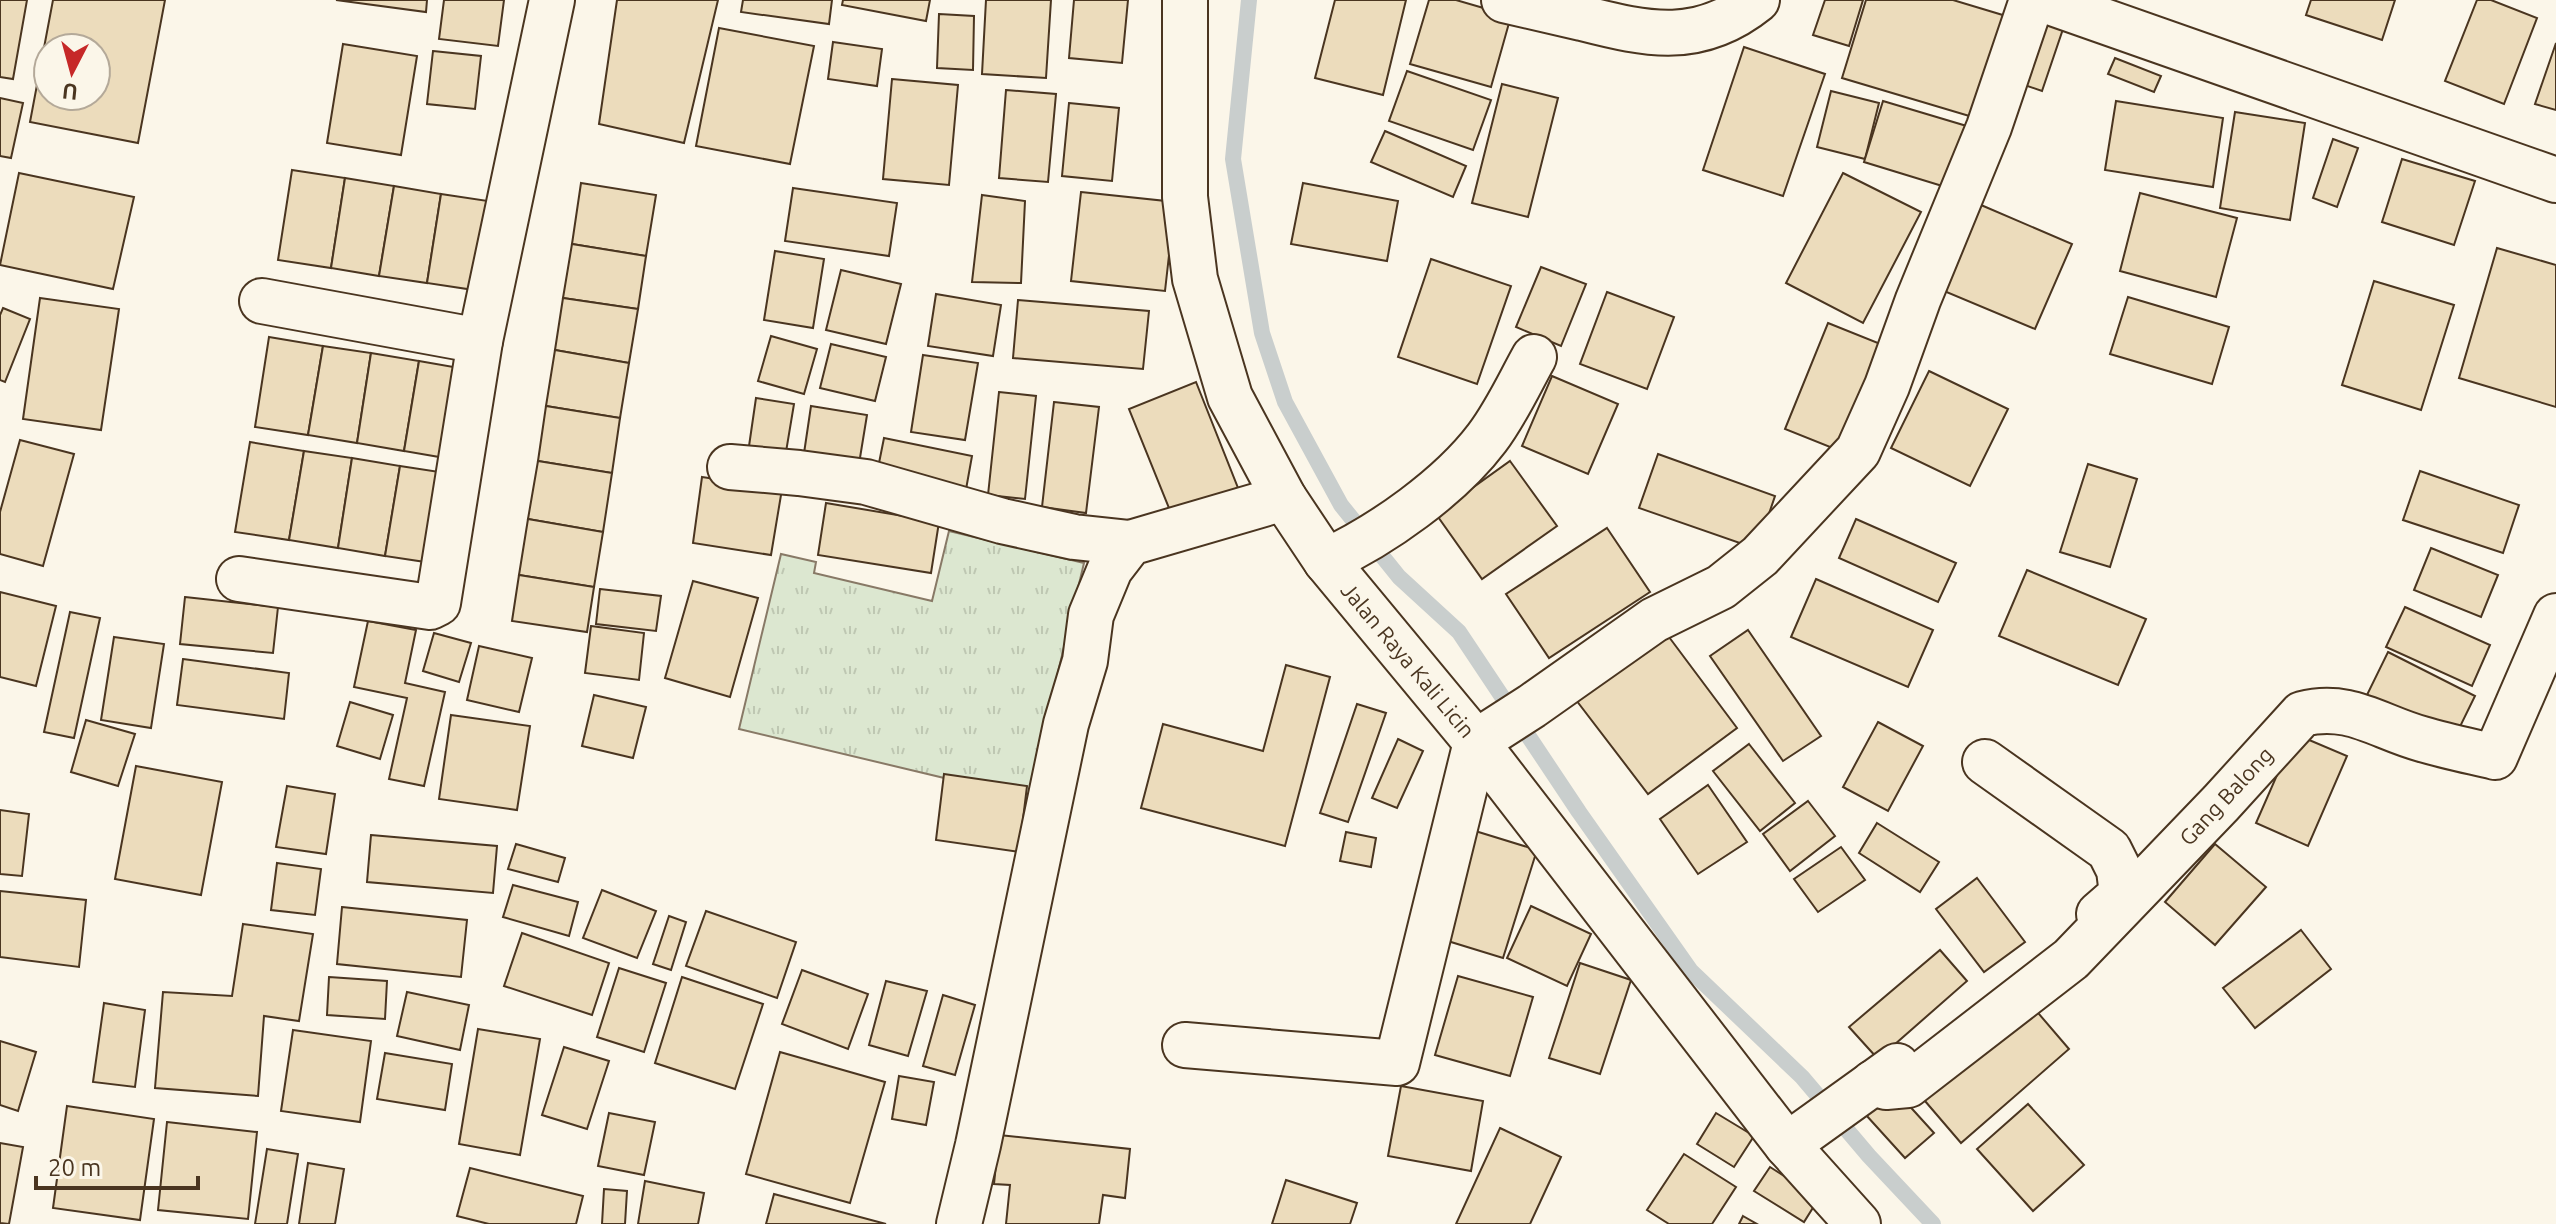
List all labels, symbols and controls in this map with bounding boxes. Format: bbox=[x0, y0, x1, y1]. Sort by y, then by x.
north arrow bbox=[32, 32, 112, 112]
text: U bbox=[61, 79, 79, 106]
street label: Jalan Raya Kali Licin bbox=[1336, 577, 1480, 742]
street label: Gang Balong bbox=[2174, 741, 2277, 850]
scale bar bbox=[36, 1140, 198, 1190]
text: 20 m bbox=[48, 1154, 101, 1181]

